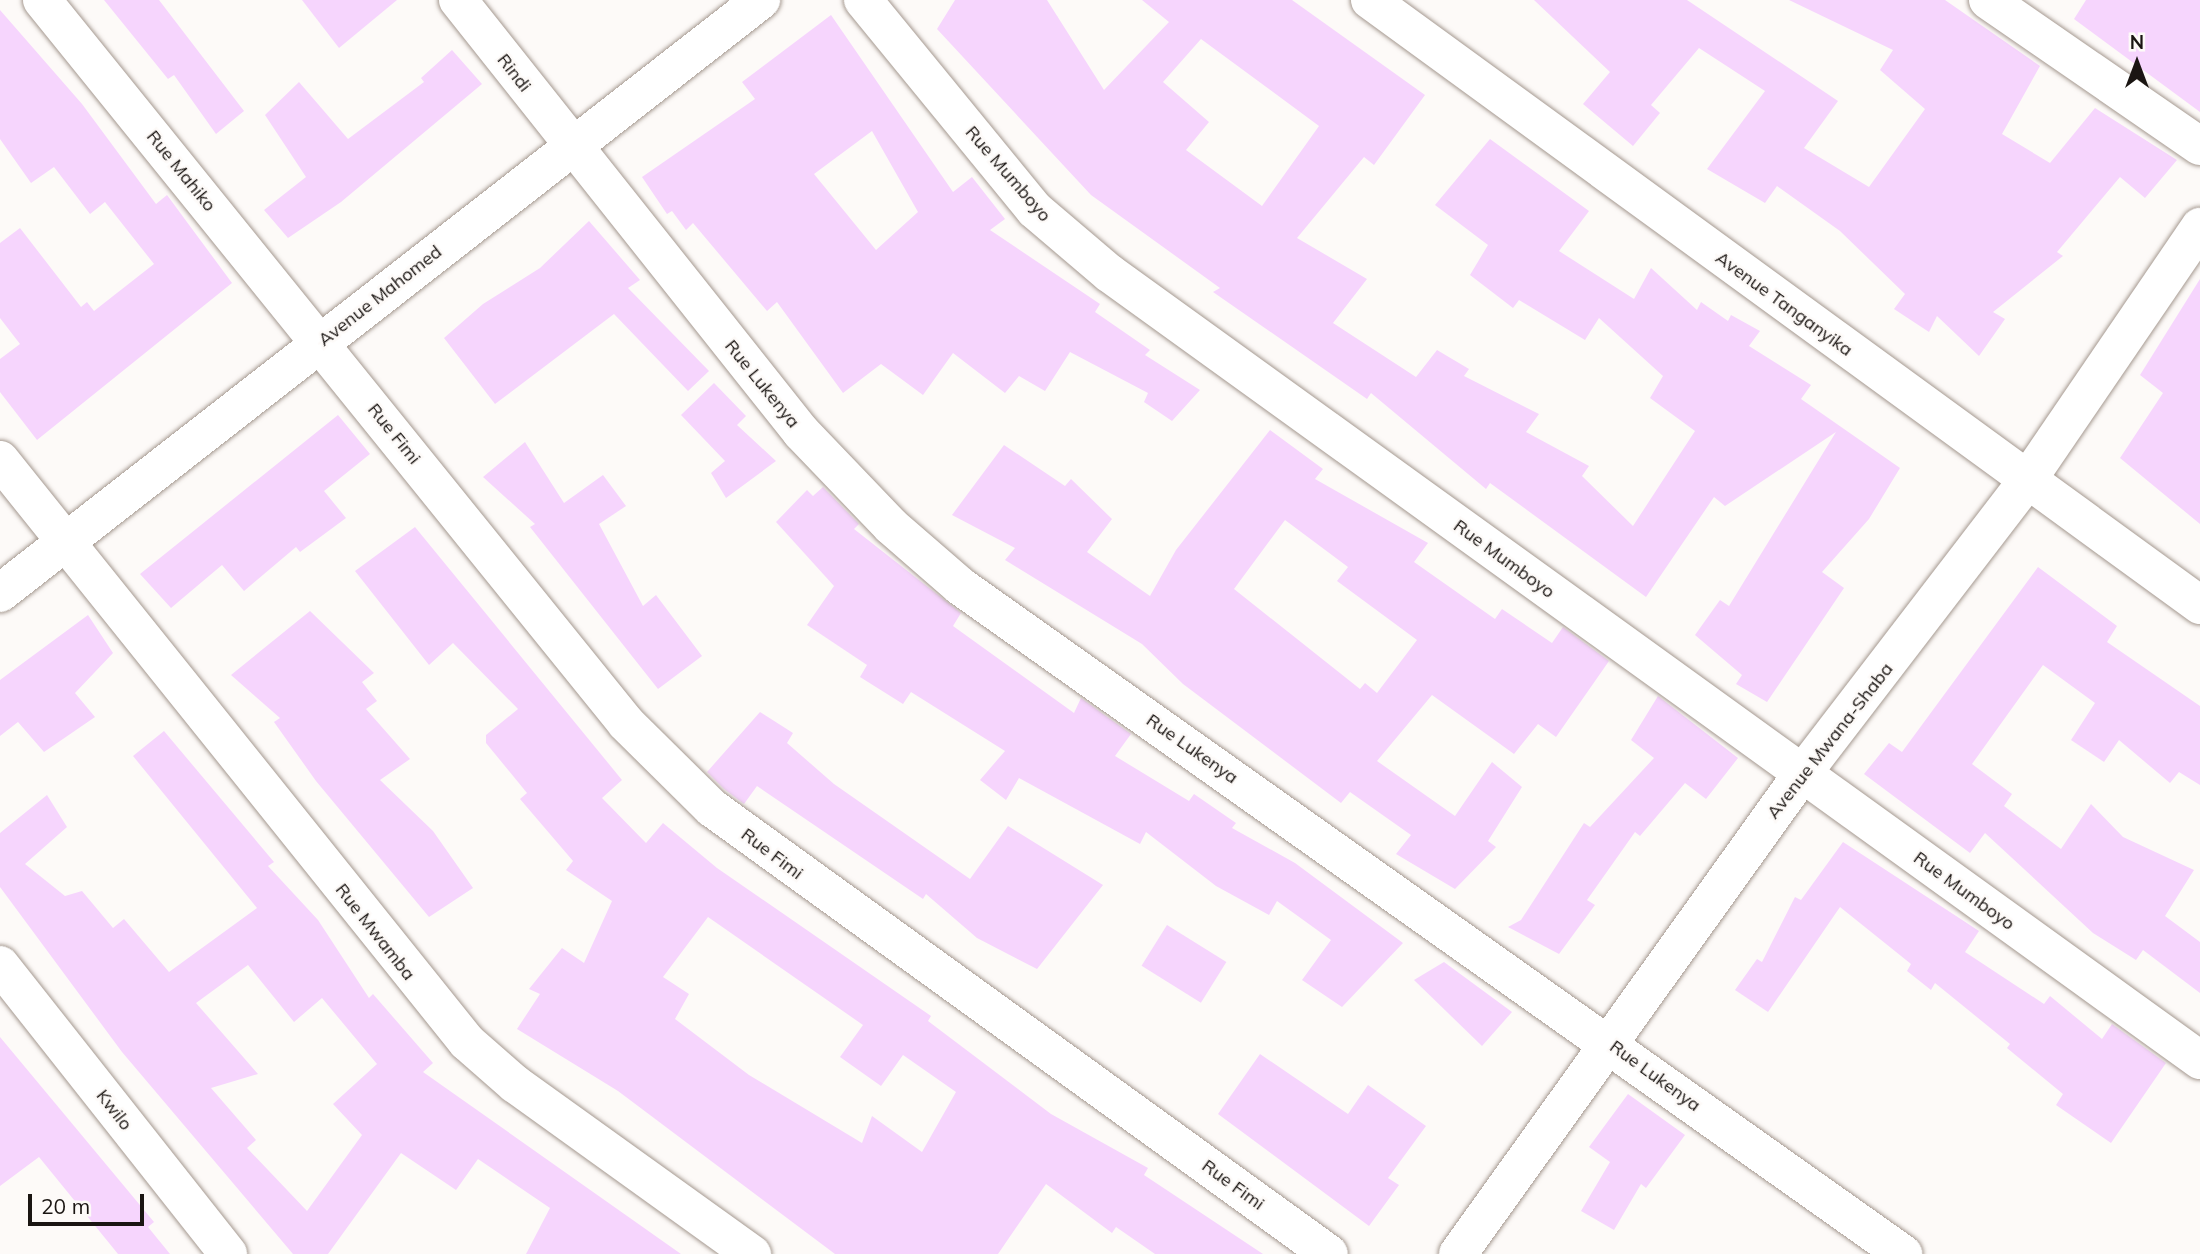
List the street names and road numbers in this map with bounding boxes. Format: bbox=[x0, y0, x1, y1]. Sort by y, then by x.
street label: Rindi bbox=[492, 50, 536, 96]
street label: Rue Mumboyo bbox=[961, 122, 1055, 226]
street label: Rue Mahiko bbox=[142, 126, 220, 216]
street label: Avenue Mahomed bbox=[314, 241, 446, 351]
street label: Avenue Tanganyika bbox=[1711, 247, 1857, 361]
street label: Rue Lukenya bbox=[720, 336, 804, 432]
street label: Rue Fimi bbox=[363, 399, 425, 469]
street label: Rue Mumboyo bbox=[1449, 515, 1559, 603]
street label: Avenue Mwana-Shaba bbox=[1762, 659, 1898, 823]
street label: Rue Lukenya bbox=[1142, 710, 1242, 788]
street label: Rue Fimi bbox=[737, 824, 807, 884]
street label: Rue Mumboyo bbox=[1909, 847, 2019, 935]
street label: Rue Mwamba bbox=[331, 879, 419, 985]
street label: Rue Lukenya bbox=[1605, 1036, 1705, 1116]
street label: Kwilo bbox=[92, 1085, 136, 1135]
street label: Rue Fimi bbox=[1198, 1155, 1268, 1215]

